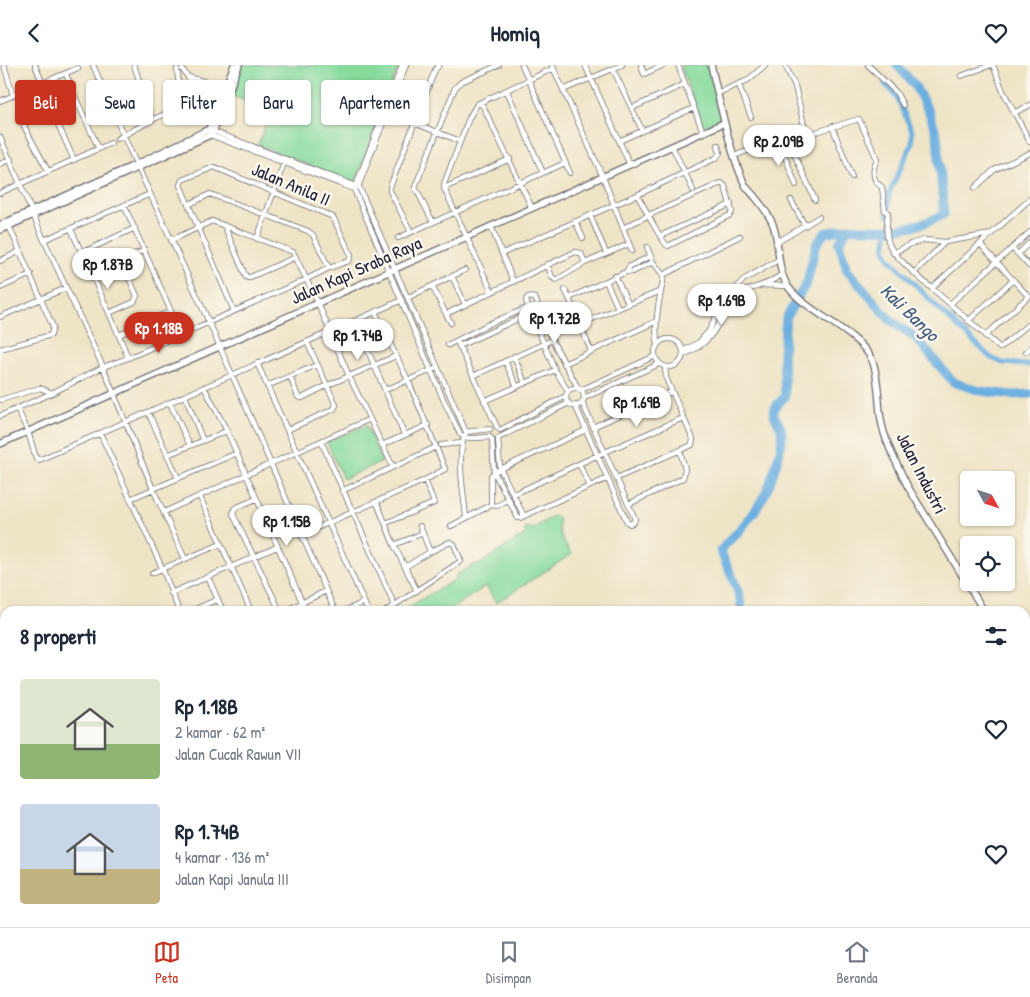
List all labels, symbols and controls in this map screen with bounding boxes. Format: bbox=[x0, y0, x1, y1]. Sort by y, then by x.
text: Homiq bbox=[490, 18, 540, 48]
icon: back bbox=[20, 19, 48, 47]
icon: heart bbox=[982, 19, 1010, 47]
chip: Beli bbox=[15, 80, 76, 125]
chip: Sewa bbox=[86, 80, 153, 125]
chip: Filter bbox=[163, 80, 235, 125]
chip: Baru bbox=[245, 80, 311, 125]
chip: Apartemen bbox=[321, 80, 429, 125]
pin: Rp 2.09B bbox=[727, 124, 831, 167]
text: Rp 2.09B bbox=[754, 130, 804, 152]
street label: Jalan Anila II bbox=[248, 156, 334, 212]
street label: Jalan Kapi Sraba Raya bbox=[287, 230, 425, 310]
pin: Rp 1.87B bbox=[56, 247, 160, 290]
text: Rp 1.87B bbox=[83, 253, 133, 275]
water label: Kali Bango bbox=[875, 277, 946, 348]
pin: Rp 1.69B bbox=[670, 283, 774, 326]
text: Rp 1.69B bbox=[698, 289, 746, 311]
pin: Rp 1.72B bbox=[503, 301, 607, 344]
text: Rp 1.72B bbox=[530, 307, 580, 329]
pin: Rp 1.18B bbox=[107, 311, 211, 354]
text: Rp 1.18B bbox=[135, 317, 183, 339]
pin: Rp 1.74B bbox=[306, 319, 410, 361]
text: Rp 1.74B bbox=[333, 324, 383, 346]
pin: Rp 1.69B bbox=[585, 385, 689, 428]
text: Rp 1.69B bbox=[613, 391, 661, 413]
street label: Jalan Industri bbox=[891, 428, 953, 518]
north arrow bbox=[960, 471, 1015, 526]
map controls bbox=[960, 471, 1015, 591]
pin: Rp 1.15B bbox=[235, 505, 339, 547]
text: Rp 1.15B bbox=[263, 510, 311, 532]
button: locate bbox=[960, 536, 1015, 591]
text: 8 properti bbox=[20, 622, 97, 651]
icon: filters bbox=[982, 622, 1010, 650]
text: Rp 1.18B bbox=[175, 692, 238, 721]
icon: home bbox=[60, 699, 120, 759]
icon: heart bbox=[982, 715, 1010, 743]
text: 2 kamar · 62 m² bbox=[175, 721, 265, 743]
text: Jalan Cucak Rawun VII bbox=[175, 743, 301, 765]
text: Rp 1.74B bbox=[175, 817, 239, 846]
icon: home bbox=[60, 824, 120, 884]
icon: heart bbox=[982, 840, 1010, 868]
text: 4 kamar · 136 m² bbox=[175, 846, 269, 868]
text: Jalan Kapi Janula III bbox=[175, 868, 289, 890]
tab: Peta bbox=[153, 938, 181, 987]
tab: Disimpan bbox=[486, 938, 531, 987]
tab: Beranda bbox=[837, 938, 877, 987]

